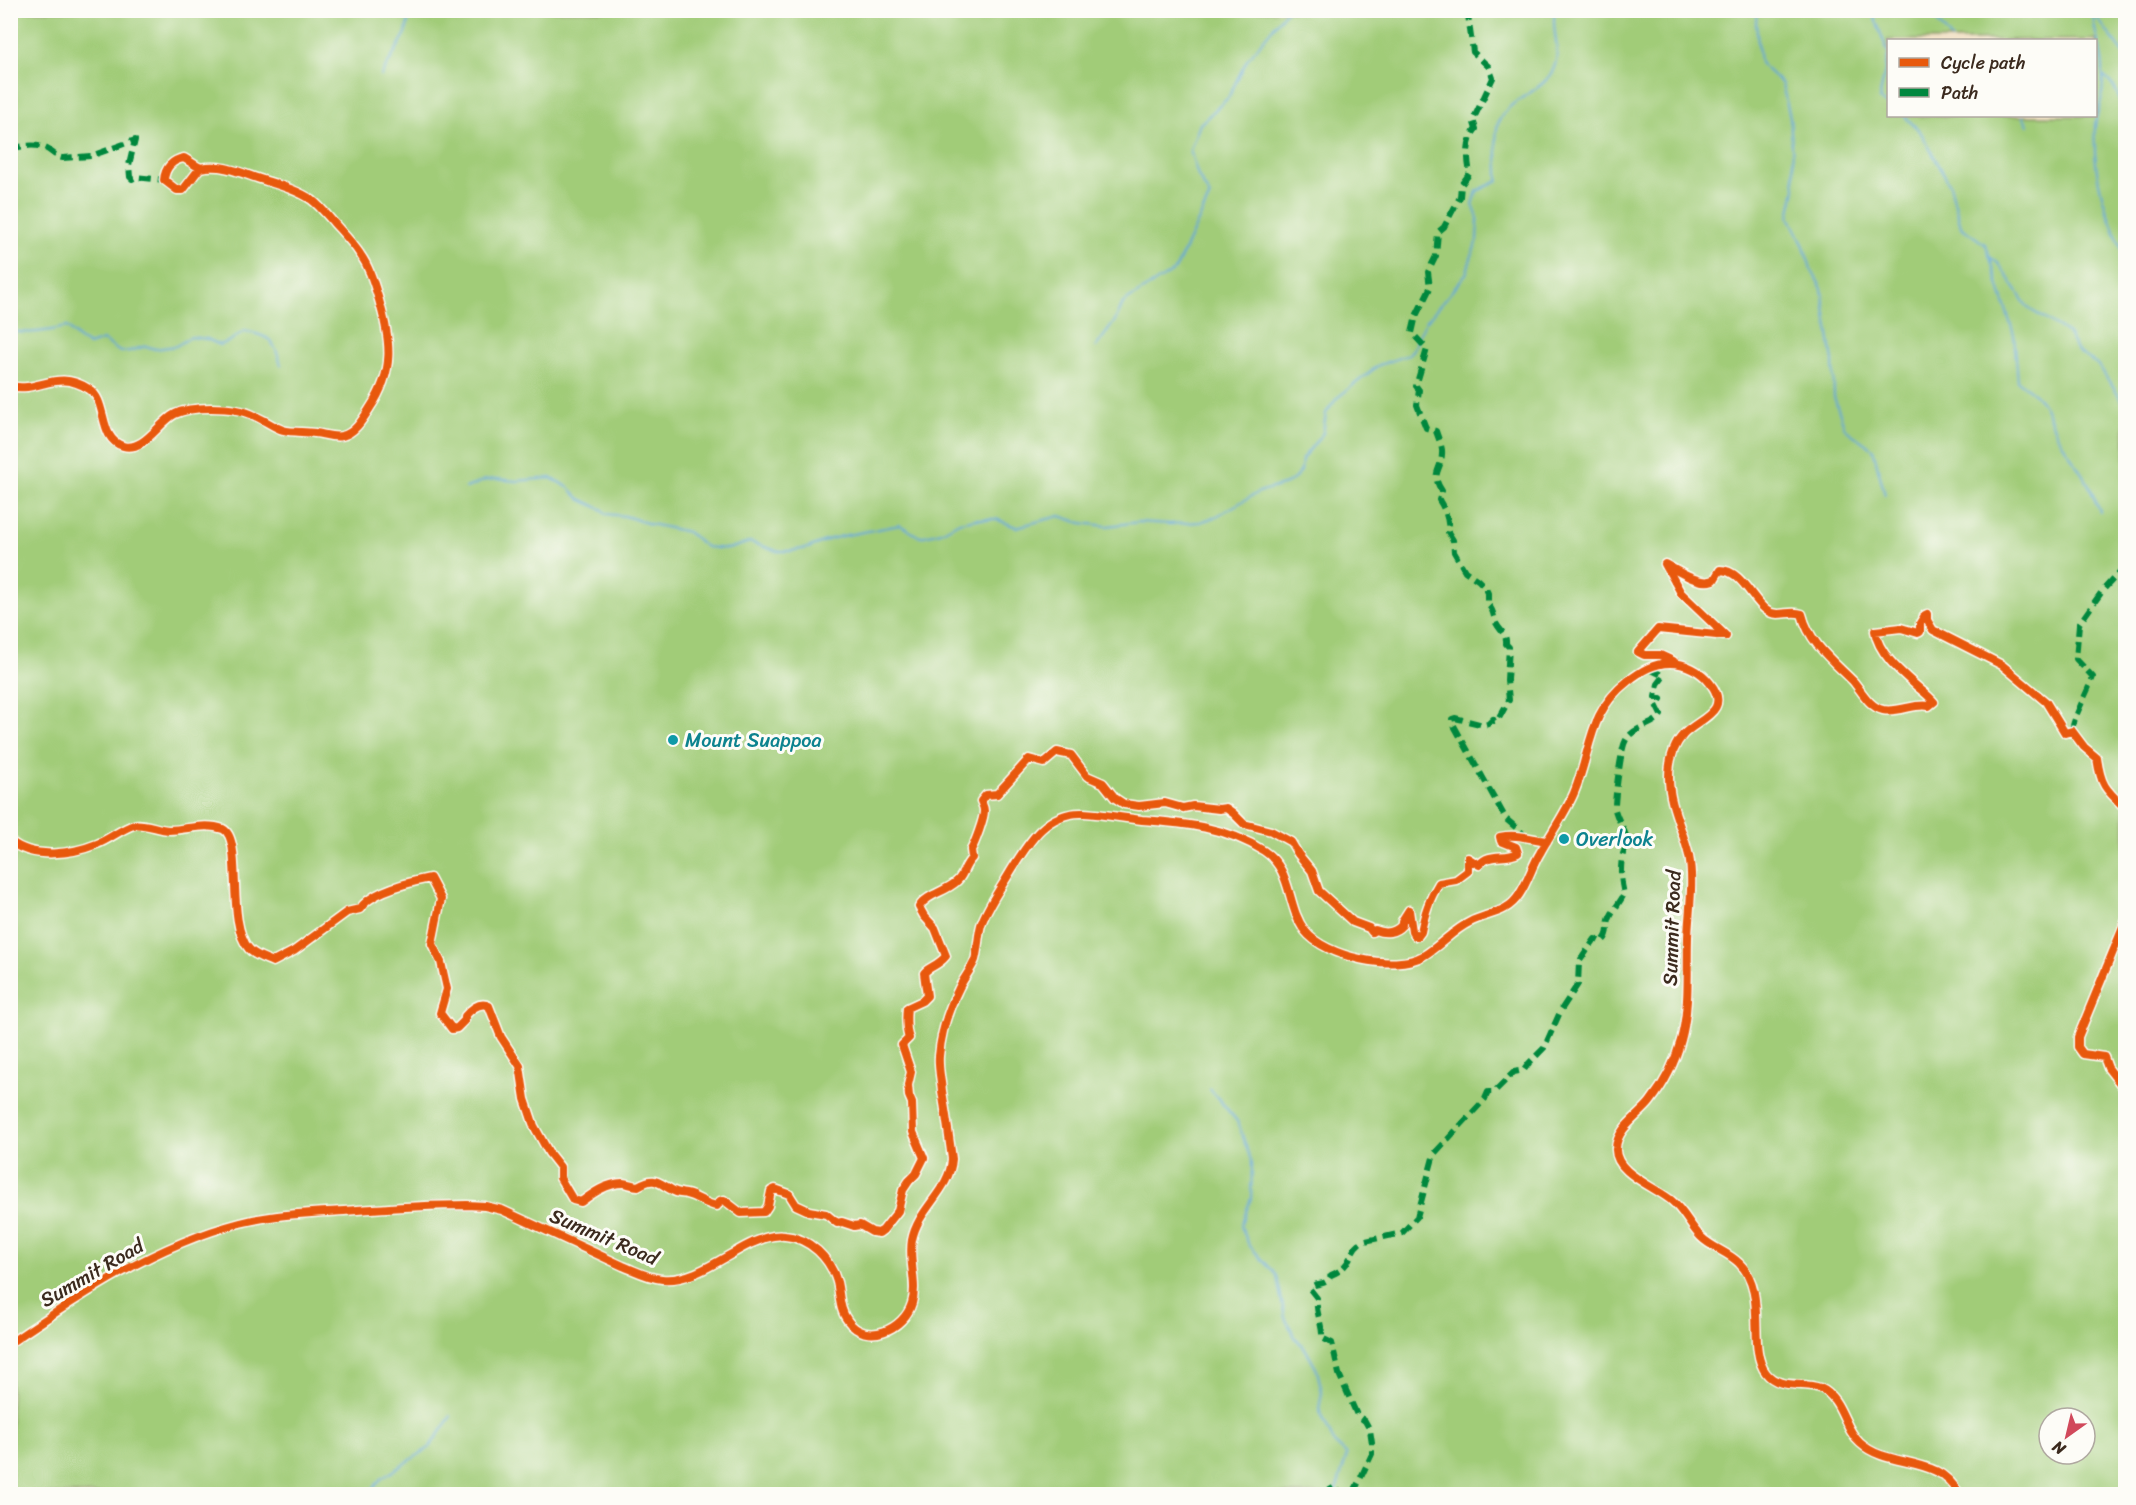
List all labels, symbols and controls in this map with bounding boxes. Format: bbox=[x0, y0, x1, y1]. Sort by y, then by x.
legend bbox=[1887, 39, 2097, 117]
text: Cycle path bbox=[1941, 47, 2025, 79]
text: Path bbox=[1941, 77, 1978, 109]
place label: Mount Suappoa bbox=[685, 723, 822, 758]
marker: Mount Suappoa bbox=[666, 733, 680, 747]
place label: Overlook bbox=[1576, 822, 1654, 857]
marker: Overlook bbox=[1557, 832, 1571, 846]
street label: Summit Road bbox=[1652, 868, 1692, 986]
street label: Summit Road bbox=[544, 1198, 665, 1276]
street label: Summit Road bbox=[33, 1228, 152, 1317]
north arrow bbox=[2037, 1406, 2097, 1466]
text: N bbox=[2045, 1432, 2072, 1464]

